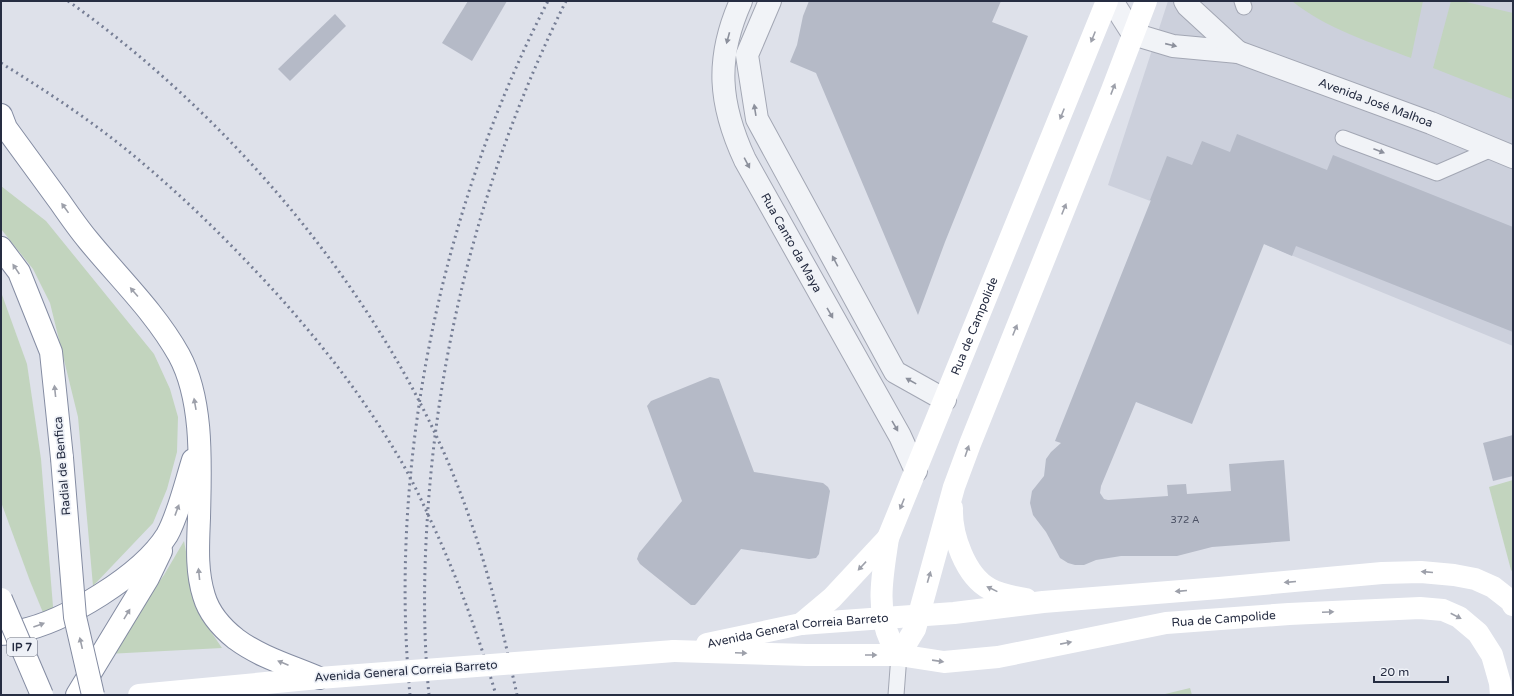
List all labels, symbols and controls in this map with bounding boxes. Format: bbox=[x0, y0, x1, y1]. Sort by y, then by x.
one-way arrow bbox=[725, 32, 731, 44]
one-way arrow bbox=[1089, 32, 1095, 44]
one-way arrow bbox=[1165, 42, 1177, 48]
street label: Avenida José Malhoa bbox=[1317, 75, 1435, 130]
one-way arrow bbox=[1110, 82, 1116, 94]
one-way arrow bbox=[752, 104, 758, 116]
one-way arrow bbox=[1058, 109, 1064, 121]
one-way arrow bbox=[1374, 149, 1386, 155]
one-way arrow bbox=[743, 157, 750, 169]
street label: Rua Canto da Maya bbox=[758, 191, 825, 295]
one-way arrow bbox=[61, 203, 69, 213]
one-way arrow bbox=[1061, 204, 1067, 215]
one-way arrow bbox=[832, 256, 838, 267]
one-way arrow bbox=[12, 263, 20, 274]
street label: Rua de Campolide bbox=[948, 275, 1001, 377]
one-way arrow bbox=[129, 287, 138, 297]
one-way arrow bbox=[827, 307, 834, 319]
one-way arrow bbox=[1013, 323, 1019, 335]
one-way arrow bbox=[905, 378, 917, 384]
one-way arrow bbox=[52, 385, 58, 397]
one-way arrow bbox=[192, 398, 198, 411]
street label: Radial de Benfica bbox=[51, 416, 73, 516]
one-way arrow bbox=[891, 420, 898, 432]
one-way arrow bbox=[964, 444, 970, 456]
one-way arrow bbox=[899, 499, 905, 510]
one-way arrow bbox=[174, 503, 180, 515]
house number: 372 A bbox=[1171, 514, 1199, 526]
one-way arrow bbox=[857, 561, 866, 571]
one-way arrow bbox=[196, 568, 203, 580]
one-way arrow bbox=[1421, 569, 1433, 576]
one-way arrow bbox=[926, 571, 932, 584]
one-way arrow bbox=[1284, 578, 1296, 585]
one-way arrow bbox=[986, 586, 998, 592]
one-way arrow bbox=[1175, 588, 1187, 595]
one-way arrow bbox=[123, 608, 130, 620]
street label: Rua de Campolide bbox=[1171, 608, 1276, 630]
one-way arrow bbox=[1322, 609, 1335, 615]
street label: Avenida General Correia Barreto bbox=[706, 611, 889, 651]
one-way arrow bbox=[1450, 613, 1462, 620]
one-way arrow bbox=[33, 621, 45, 627]
one-way arrow bbox=[78, 637, 84, 650]
road number: IP 7 bbox=[7, 638, 37, 656]
one-way arrow bbox=[1060, 639, 1072, 645]
one-way arrow bbox=[735, 650, 748, 656]
one-way arrow bbox=[865, 652, 878, 658]
street label: Avenida General Correia Barreto bbox=[314, 658, 498, 684]
one-way arrow bbox=[932, 658, 944, 664]
scale bar bbox=[1374, 658, 1448, 684]
one-way arrow bbox=[276, 659, 288, 665]
text: 20 m bbox=[1380, 665, 1409, 679]

